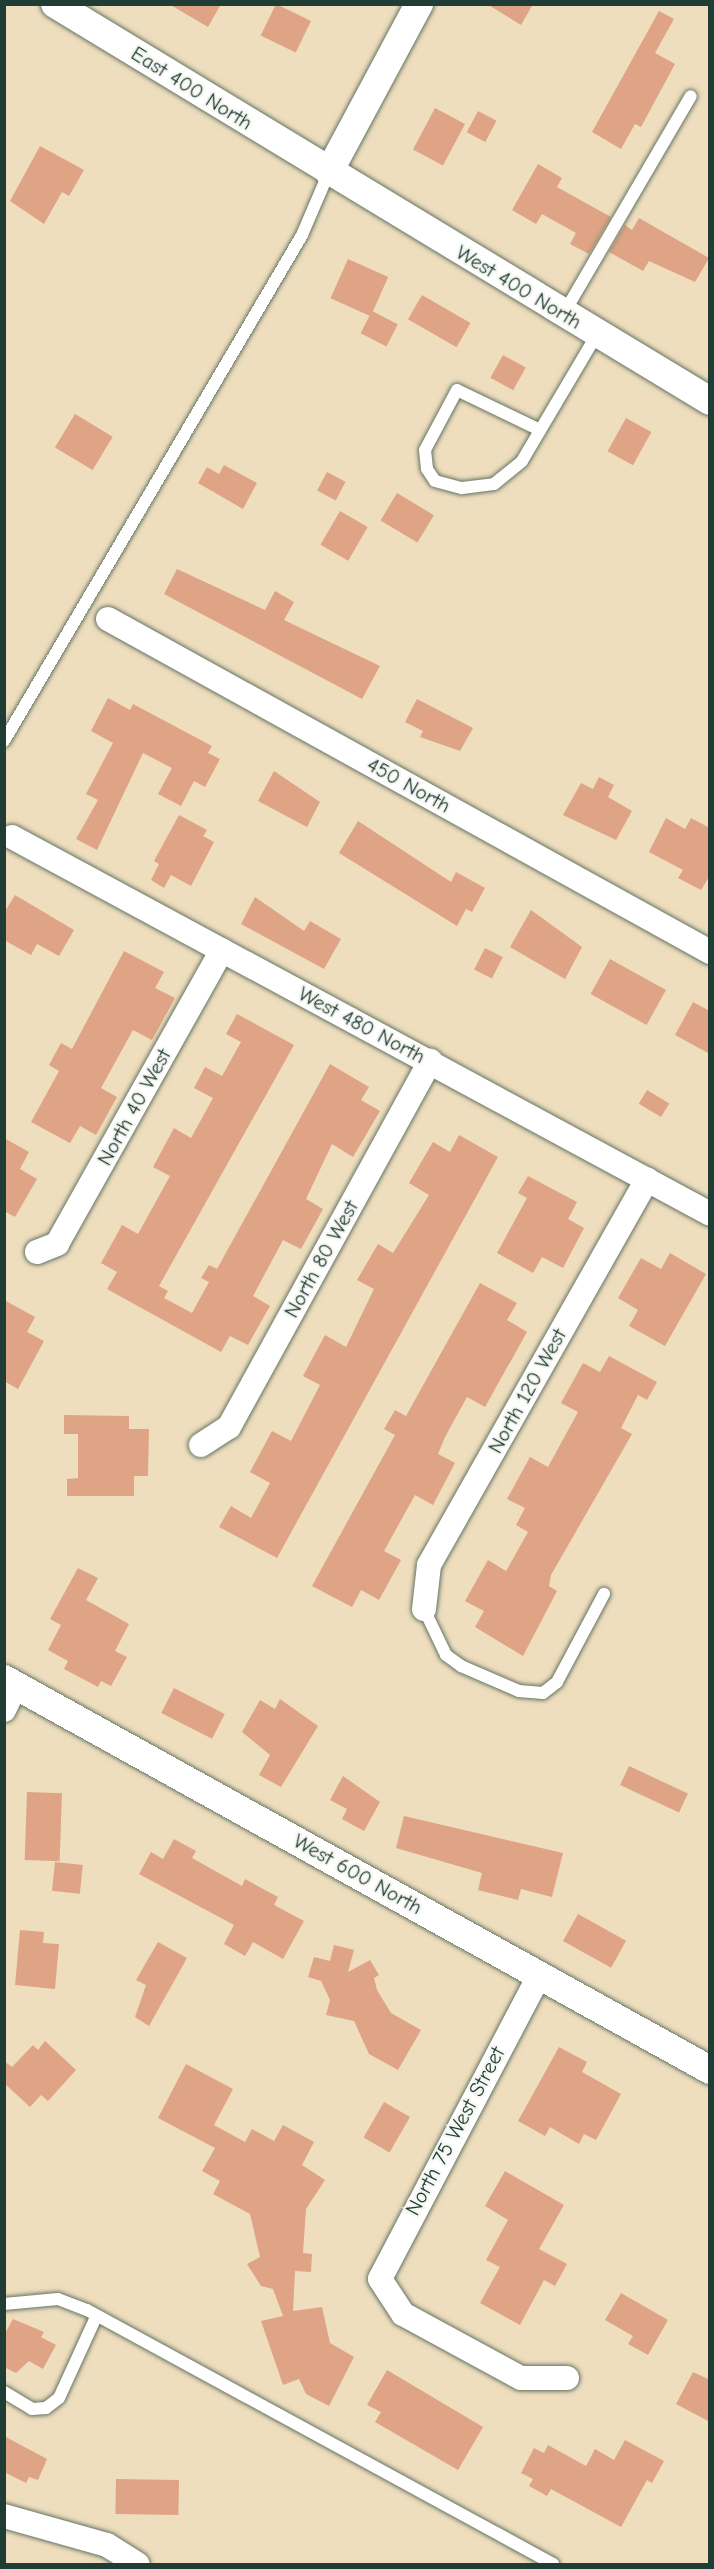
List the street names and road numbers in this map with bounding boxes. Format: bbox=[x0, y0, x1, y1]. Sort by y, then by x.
street label: East 400 North bbox=[127, 41, 257, 135]
street label: West 400 North bbox=[452, 240, 586, 334]
street label: 450 North bbox=[363, 752, 455, 818]
street label: West 480 North bbox=[294, 981, 430, 1069]
street label: North 40 West bbox=[92, 1044, 176, 1170]
street label: North 80 West bbox=[278, 1196, 364, 1322]
street label: North 120 West bbox=[482, 1324, 572, 1458]
street label: West 600 North bbox=[289, 1828, 427, 1920]
street label: North 75 West Street bbox=[400, 2042, 510, 2220]

